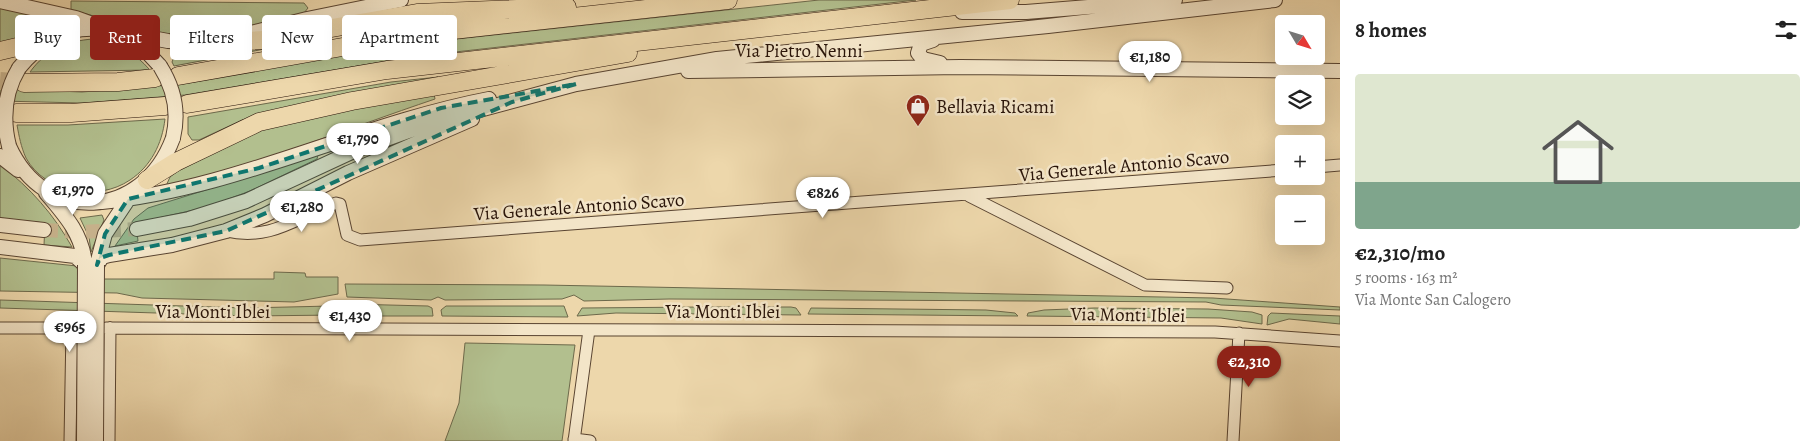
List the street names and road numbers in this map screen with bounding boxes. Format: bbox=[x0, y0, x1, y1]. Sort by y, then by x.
street label: Via Pietro Nenni bbox=[734, 38, 863, 64]
street label: Via Generale Antonio Scavo bbox=[1017, 144, 1230, 188]
street label: Via Generale Antonio Scavo bbox=[472, 187, 685, 227]
street label: Via Monti Iblei bbox=[155, 299, 270, 325]
street label: Via Monti Iblei bbox=[665, 299, 780, 325]
street label: Via Monti Iblei bbox=[1069, 301, 1186, 329]

